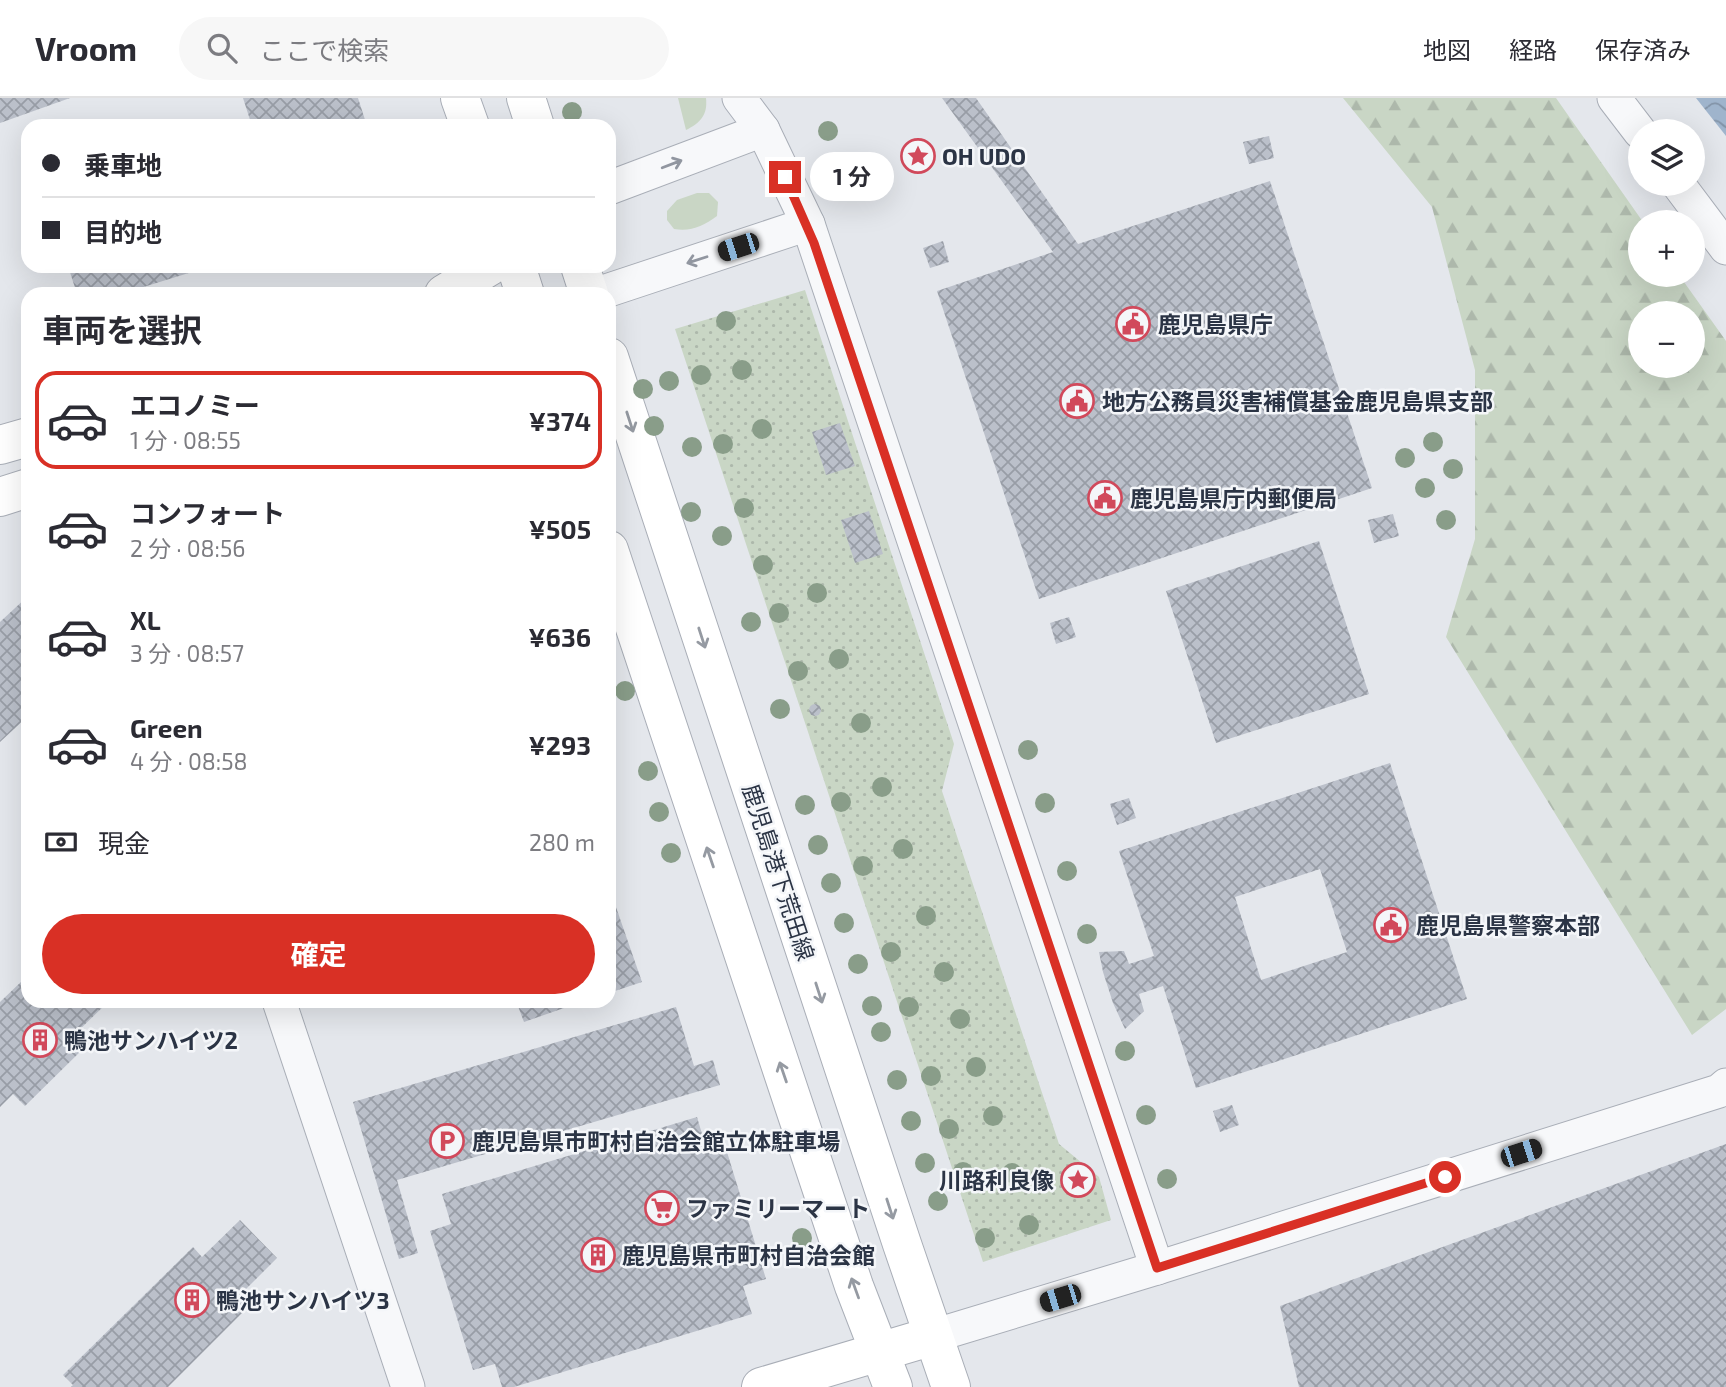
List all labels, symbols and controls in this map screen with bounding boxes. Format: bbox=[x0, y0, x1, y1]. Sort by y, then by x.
search box bbox=[179, 17, 669, 80]
text: Vroom bbox=[35, 28, 137, 68]
icon: search bbox=[203, 29, 241, 67]
text: ここで検索 bbox=[259, 34, 389, 65]
text: 地図 bbox=[1423, 35, 1471, 64]
text: 経路 bbox=[1509, 35, 1557, 64]
text: 保存済み bbox=[1595, 35, 1691, 64]
map controls bbox=[1628, 119, 1705, 378]
button: layers bbox=[1628, 119, 1705, 196]
place icon: OH UDO bbox=[899, 137, 937, 175]
place label: OH UDO bbox=[942, 142, 1026, 170]
text: 乗車地 bbox=[84, 149, 162, 180]
callout: 1 分 bbox=[810, 153, 894, 202]
one-way arrow bbox=[661, 156, 683, 169]
route end bbox=[769, 161, 801, 193]
text: 1 分 bbox=[833, 162, 871, 190]
button: + bbox=[1628, 210, 1705, 287]
text: 目的地 bbox=[84, 216, 162, 247]
car bbox=[715, 231, 762, 263]
one-way arrow bbox=[686, 255, 708, 268]
button: − bbox=[1628, 301, 1705, 378]
public building icon: 鹿児島県庁 bbox=[1114, 305, 1152, 343]
text: 車両を選択 bbox=[42, 310, 202, 348]
place label: 鹿児島県庁 bbox=[1158, 310, 1273, 338]
public building icon: 地方公務員災害補償基金鹿児島県支部 bbox=[1058, 382, 1096, 420]
place label: 地方公務員災害補償基金鹿児島県支部 bbox=[1102, 387, 1493, 415]
icon: car bbox=[46, 389, 109, 452]
text: エコノミー bbox=[130, 389, 260, 420]
text: ¥374 bbox=[529, 405, 591, 436]
one-way arrow bbox=[625, 410, 638, 432]
text: 1 分 · 08:55 bbox=[130, 426, 241, 454]
public building icon: 鹿児島県庁内郵便局 bbox=[1086, 479, 1124, 517]
place label: 鹿児島県庁内郵便局 bbox=[1130, 484, 1337, 512]
icon: car bbox=[46, 497, 109, 560]
text: コンフォート bbox=[130, 497, 285, 528]
text: ¥505 bbox=[529, 513, 591, 544]
text: 2 分 · 08:56 bbox=[130, 534, 245, 562]
text: XL bbox=[130, 604, 161, 635]
icon: car bbox=[46, 605, 109, 668]
text: ¥636 bbox=[528, 621, 591, 652]
one-way arrow bbox=[697, 626, 709, 648]
text: 3 分 · 08:57 bbox=[130, 639, 244, 667]
text: Green bbox=[130, 712, 203, 743]
icon: car bbox=[46, 713, 109, 776]
text: ¥293 bbox=[529, 729, 591, 760]
text: 4 分 · 08:58 bbox=[130, 747, 248, 775]
street label: 鹿児島港下荒田線 bbox=[737, 780, 821, 964]
icon: cash bbox=[42, 823, 80, 861]
text: 現金 bbox=[98, 827, 150, 858]
text: 280 m bbox=[529, 828, 595, 856]
one-way arrow bbox=[703, 846, 716, 868]
public building icon: 鹿児島県警察本部 bbox=[1372, 906, 1410, 944]
place label: 鹿児島県警察本部 bbox=[1416, 911, 1600, 939]
button: 確定 bbox=[42, 914, 595, 994]
one-way arrow bbox=[814, 982, 826, 1004]
building icon: 鴨池サンハイツ2 bbox=[21, 1021, 59, 1059]
place label: 鴨池サンハイツ2 bbox=[64, 1026, 238, 1054]
one-way arrow bbox=[775, 1062, 788, 1084]
parking icon: 鹿児島県市町村自治会館立体駐車場 bbox=[428, 1122, 466, 1160]
place label: 鹿児島県市町村自治会館立体駐車場 bbox=[472, 1127, 840, 1155]
car bbox=[1498, 1137, 1545, 1169]
place icon: 川路利良像 bbox=[1059, 1161, 1097, 1199]
route start bbox=[1429, 1161, 1461, 1193]
place label: 川路利良像 bbox=[939, 1166, 1054, 1194]
supermarket icon: ファミリーマート bbox=[643, 1189, 681, 1227]
place label: ファミリーマート bbox=[686, 1194, 870, 1222]
one-way arrow bbox=[885, 1198, 898, 1220]
building icon: 鹿児島県市町村自治会館 bbox=[579, 1236, 617, 1274]
place label: 鹿児島県市町村自治会館 bbox=[622, 1241, 875, 1269]
one-way arrow bbox=[848, 1277, 860, 1299]
building icon: 鴨池サンハイツ3 bbox=[173, 1281, 211, 1319]
car bbox=[1037, 1282, 1084, 1314]
place label: 鴨池サンハイツ3 bbox=[216, 1286, 390, 1314]

